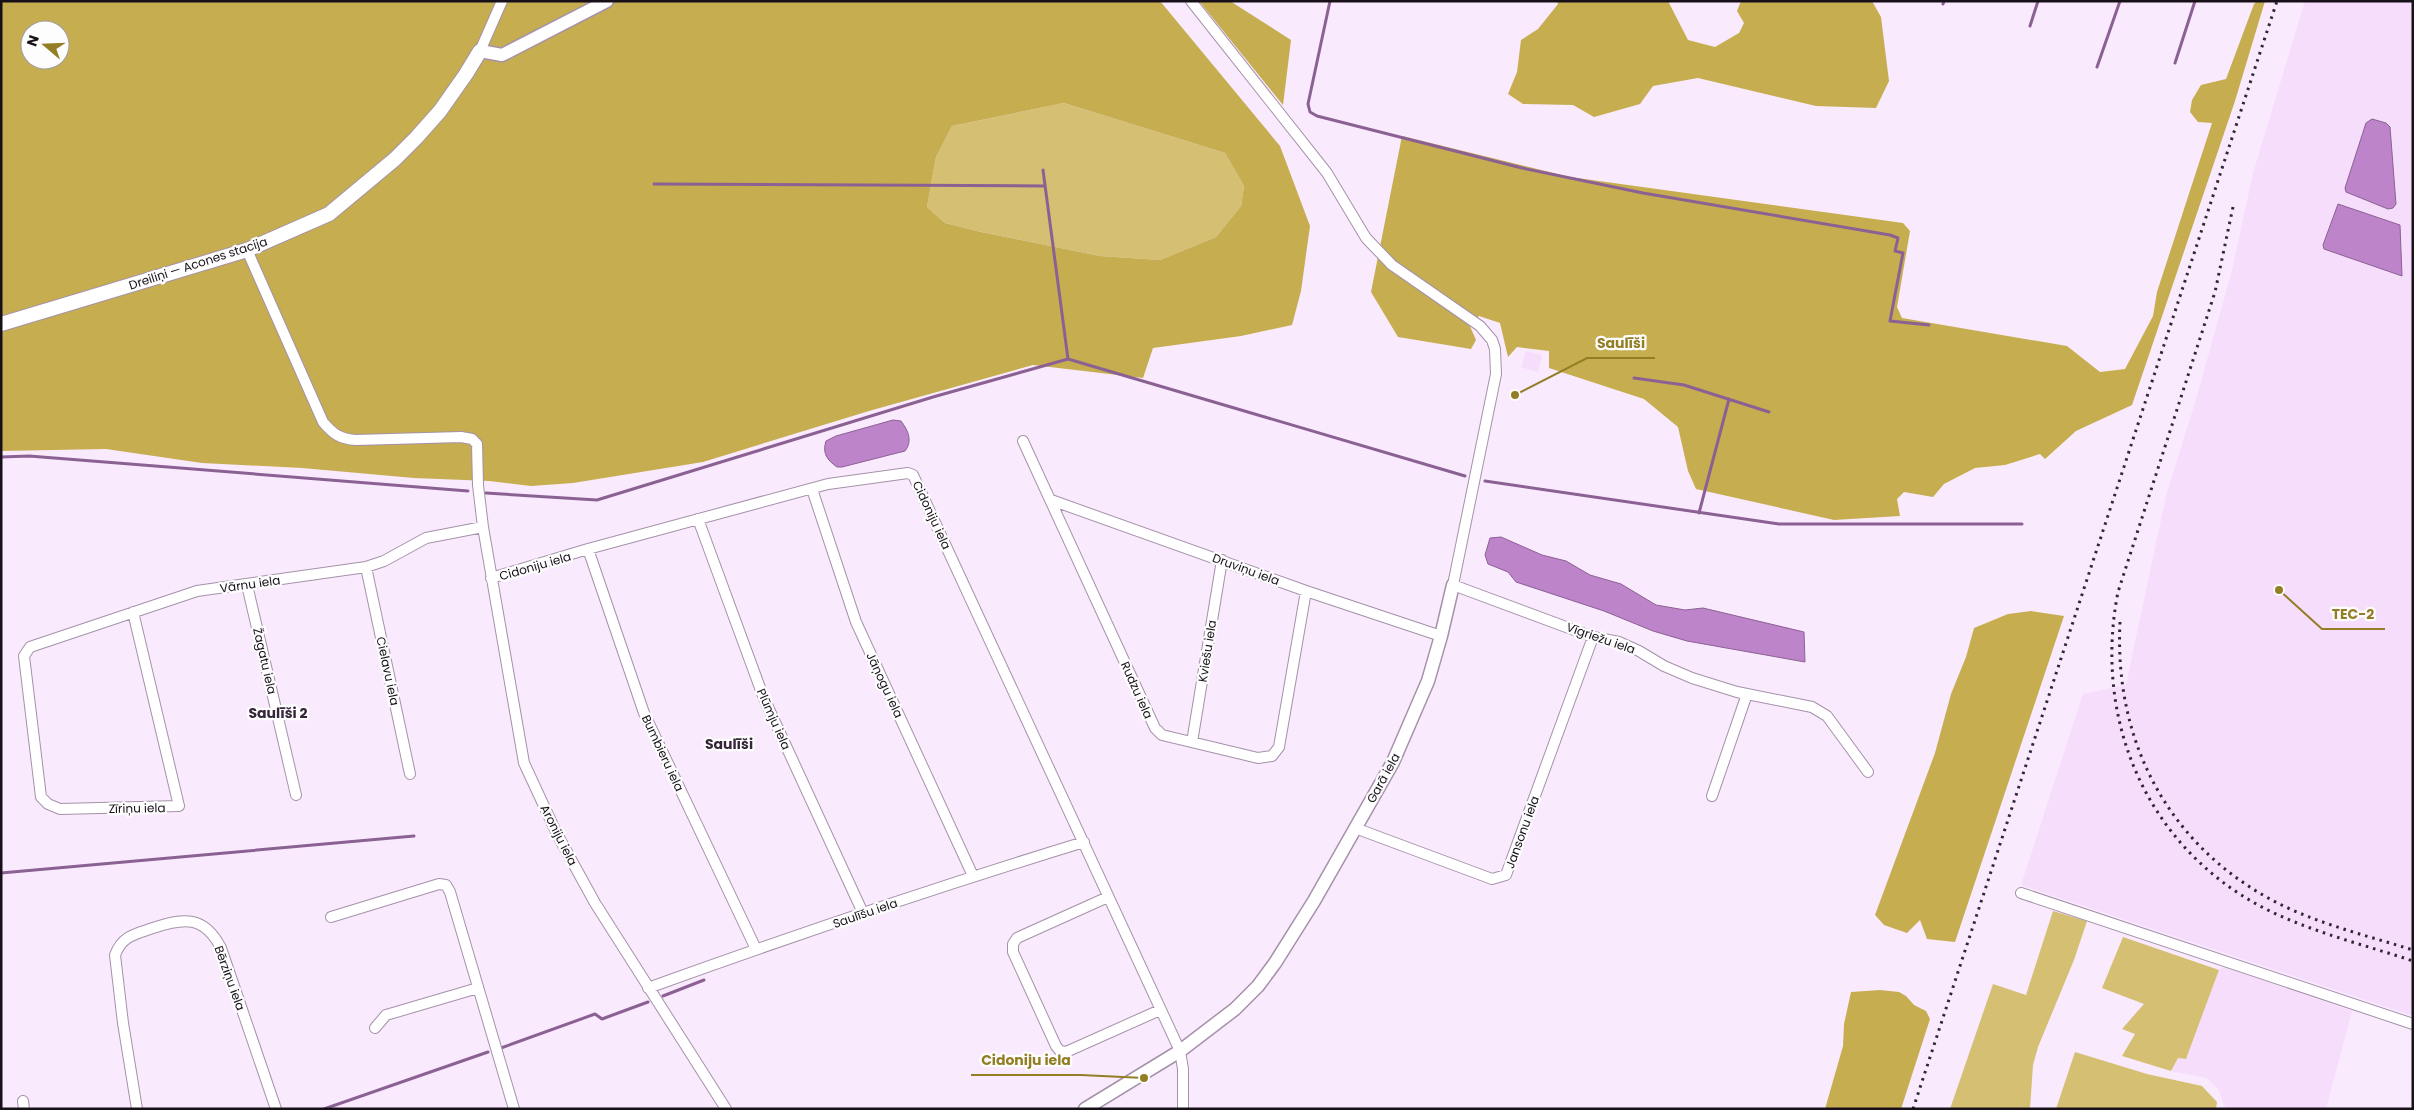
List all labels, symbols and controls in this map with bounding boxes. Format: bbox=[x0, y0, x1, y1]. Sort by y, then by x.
north arrow bbox=[20, 20, 70, 70]
text: N bbox=[22, 33, 44, 49]
street label: Dreiliņi — Acones stacija bbox=[127, 233, 269, 293]
callout: Saulīši bbox=[1587, 329, 1655, 358]
text: Saulīši bbox=[1597, 333, 1645, 353]
street label: Cidoniju iela bbox=[909, 478, 955, 552]
street label: Cidoniju iela bbox=[497, 548, 573, 584]
street label: Druviņu iela bbox=[1210, 549, 1282, 589]
street label: Vārnu iela bbox=[219, 571, 281, 597]
callout: TEC-2 bbox=[2322, 600, 2385, 629]
text: TEC-2 bbox=[2332, 604, 2374, 624]
street label: Vīgriežu iela bbox=[1564, 618, 1638, 658]
street label: Kviešu iela bbox=[1194, 619, 1220, 683]
street label: Žagatu iela bbox=[249, 626, 281, 696]
street label: Cielavu iela bbox=[372, 635, 404, 707]
street label: Jāņogu iela bbox=[862, 650, 908, 720]
street label: Rudzu iela bbox=[1117, 659, 1157, 721]
street label: Plūmju iela bbox=[753, 686, 795, 752]
district label: Saulīši 2 bbox=[248, 703, 308, 723]
street label: Bumbieru iela bbox=[638, 712, 688, 794]
district label: Saulīši bbox=[705, 734, 753, 754]
street label: Garā iela bbox=[1362, 750, 1404, 806]
street label: Jansonu iela bbox=[1501, 793, 1543, 871]
street label: Zīriņu iela bbox=[108, 799, 166, 817]
street label: Aroniju iela bbox=[536, 802, 582, 868]
street label: Saulīšu iela bbox=[830, 894, 900, 932]
street label: Bērziņu iela bbox=[210, 943, 250, 1013]
callout: Cidoniju iela bbox=[971, 1046, 1081, 1075]
text: Cidoniju iela bbox=[981, 1050, 1071, 1070]

